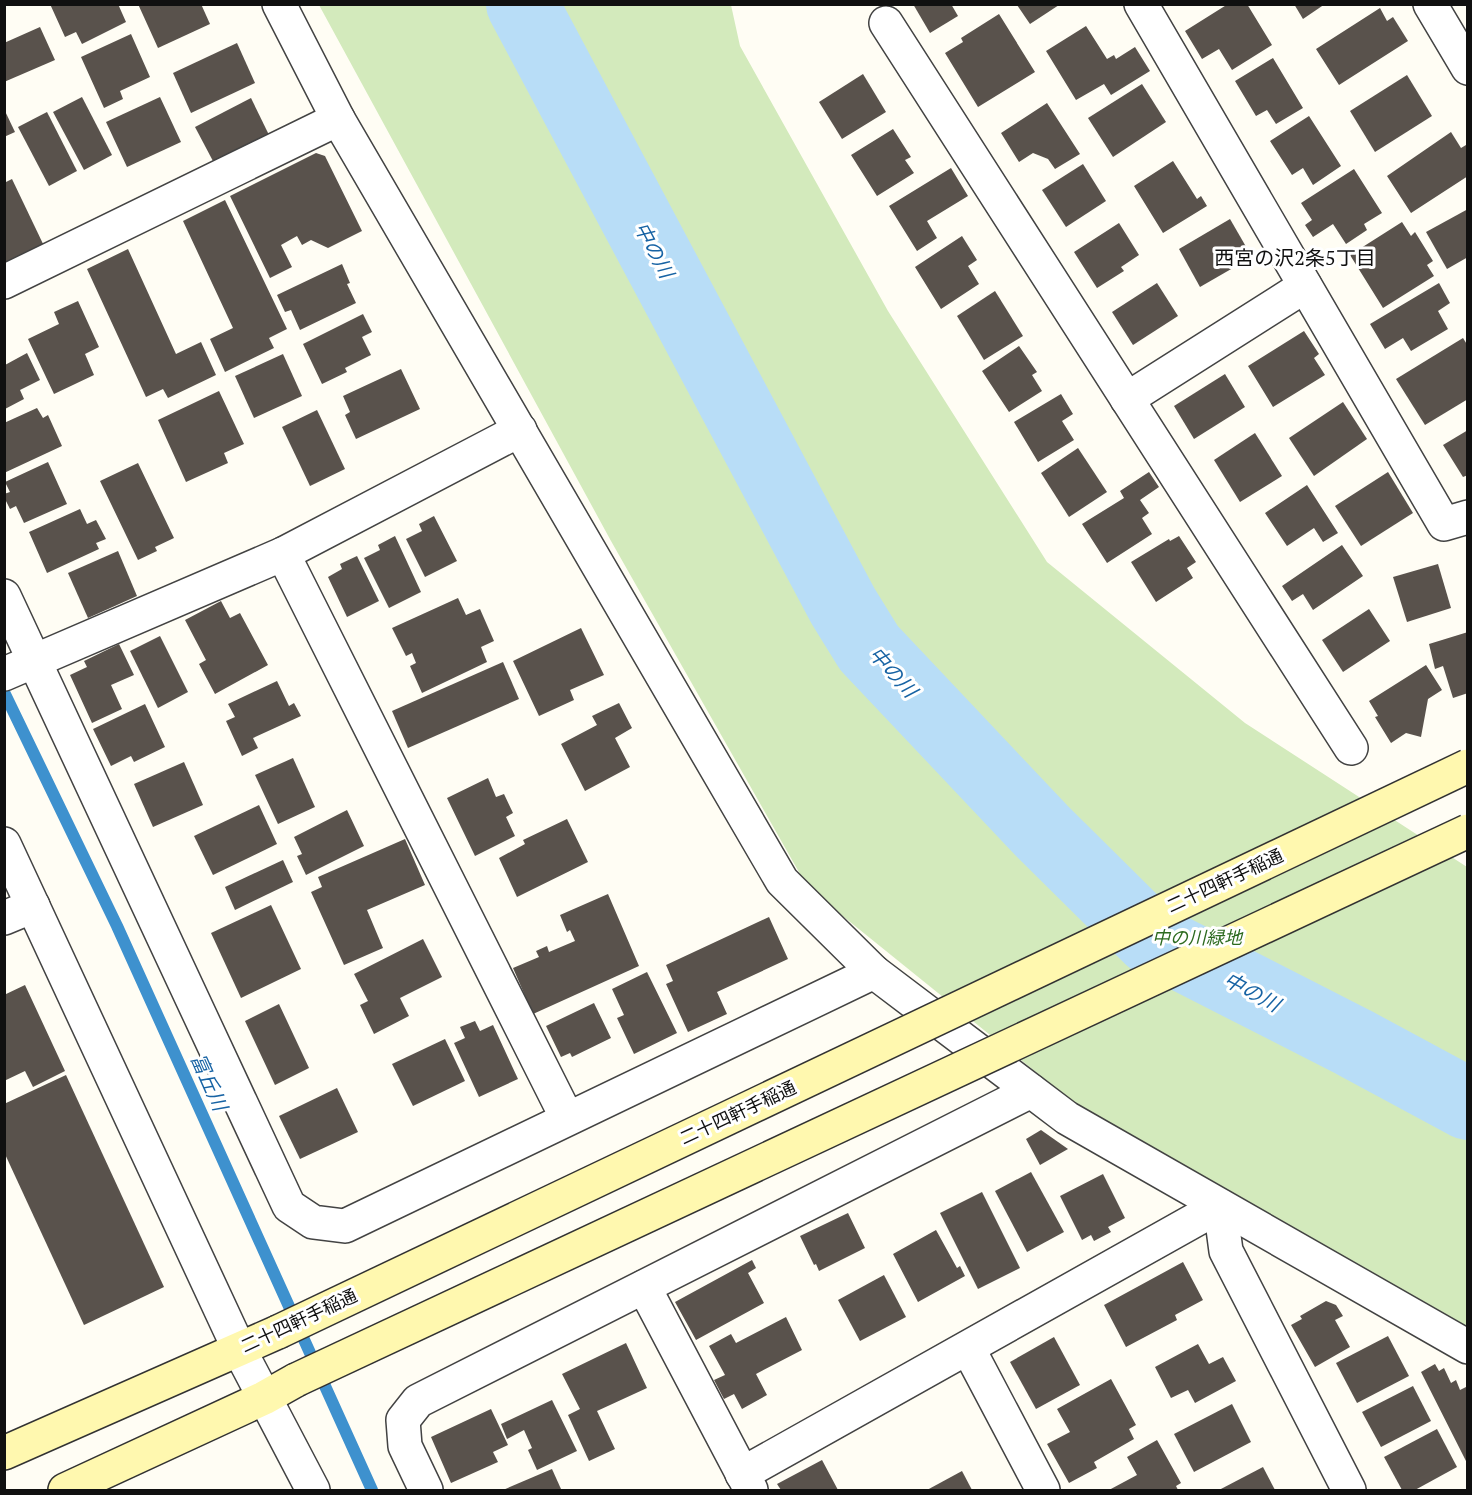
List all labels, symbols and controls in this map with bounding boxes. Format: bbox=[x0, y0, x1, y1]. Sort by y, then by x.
water label: 中の川 bbox=[628, 217, 681, 284]
district label: 西宮の沢2条5丁目 bbox=[1214, 244, 1376, 271]
water label: 中の川 bbox=[863, 640, 925, 704]
street label: 二十四軒手稲通 bbox=[1162, 843, 1287, 918]
park label: 中の川緑地 bbox=[1152, 925, 1244, 949]
water label: 中の川 bbox=[1219, 966, 1287, 1019]
water label: 富丘川 bbox=[185, 1049, 235, 1117]
street label: 二十四軒手稲通 bbox=[675, 1075, 800, 1150]
street label: 二十四軒手稲通 bbox=[236, 1283, 361, 1358]

